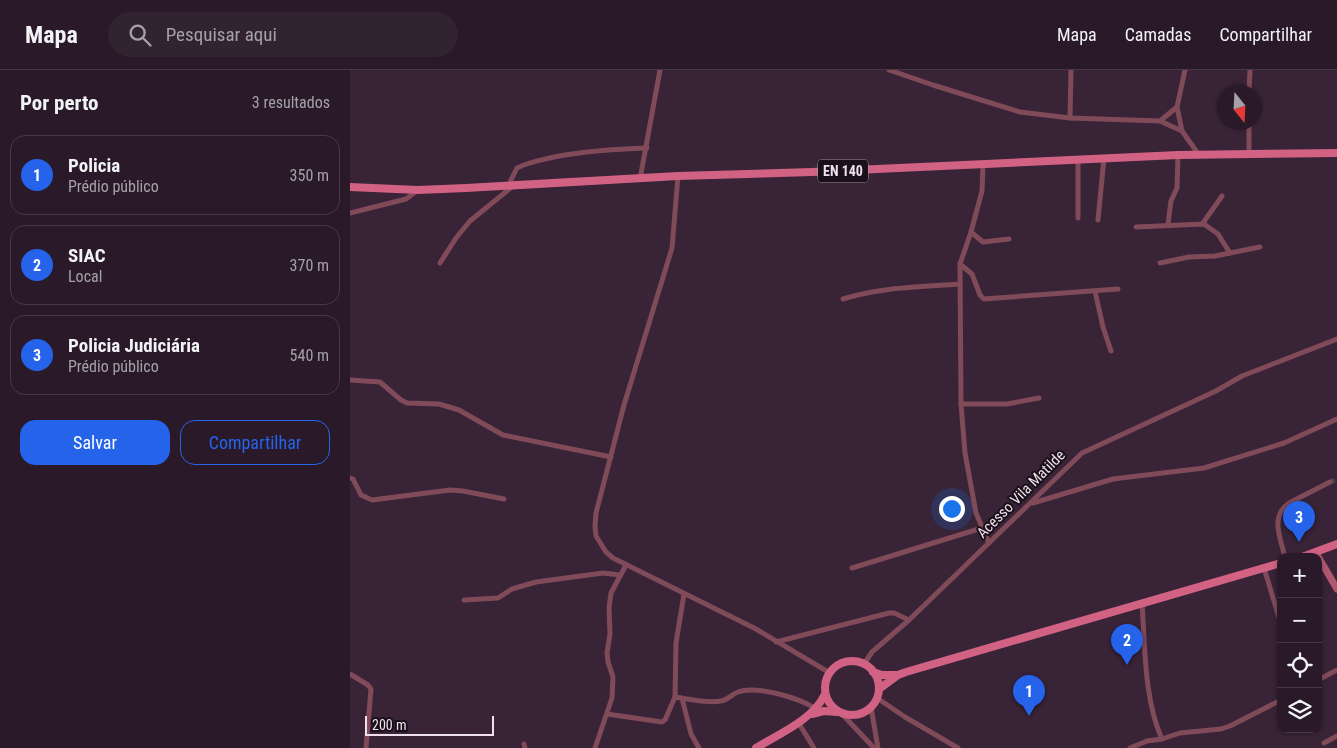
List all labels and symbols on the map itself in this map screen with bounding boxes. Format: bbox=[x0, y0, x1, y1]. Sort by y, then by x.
north arrow bbox=[1217, 85, 1262, 130]
road number: EN 140 bbox=[818, 160, 868, 182]
street label: Acesso Vila Matilde bbox=[973, 446, 1069, 542]
your location bbox=[939, 496, 965, 522]
pin: 3 bbox=[1283, 501, 1315, 542]
pin: 2 bbox=[1111, 624, 1143, 665]
pin: 1 bbox=[1013, 675, 1045, 716]
scale bar bbox=[365, 713, 494, 736]

